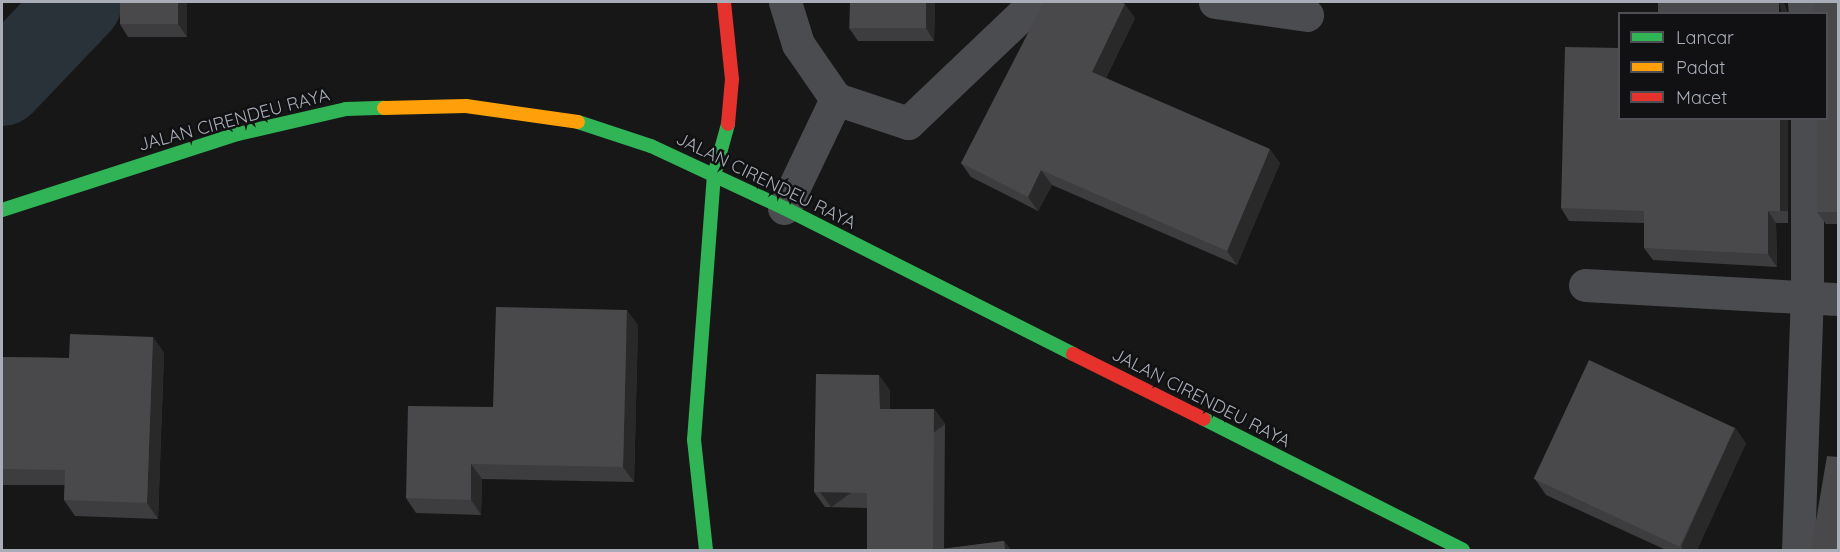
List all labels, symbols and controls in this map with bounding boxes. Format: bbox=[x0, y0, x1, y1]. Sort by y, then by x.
legend bbox=[1618, 12, 1828, 120]
text: Lancar bbox=[1676, 26, 1734, 49]
text: Padat bbox=[1676, 56, 1725, 79]
street label: JALAN CIRENDEU RAYA bbox=[136, 84, 332, 156]
text: Macet bbox=[1676, 86, 1727, 109]
street label: JALAN CIRENDEU RAYA bbox=[673, 128, 859, 234]
street label: JALAN CIRENDEU RAYA bbox=[1108, 344, 1294, 452]

